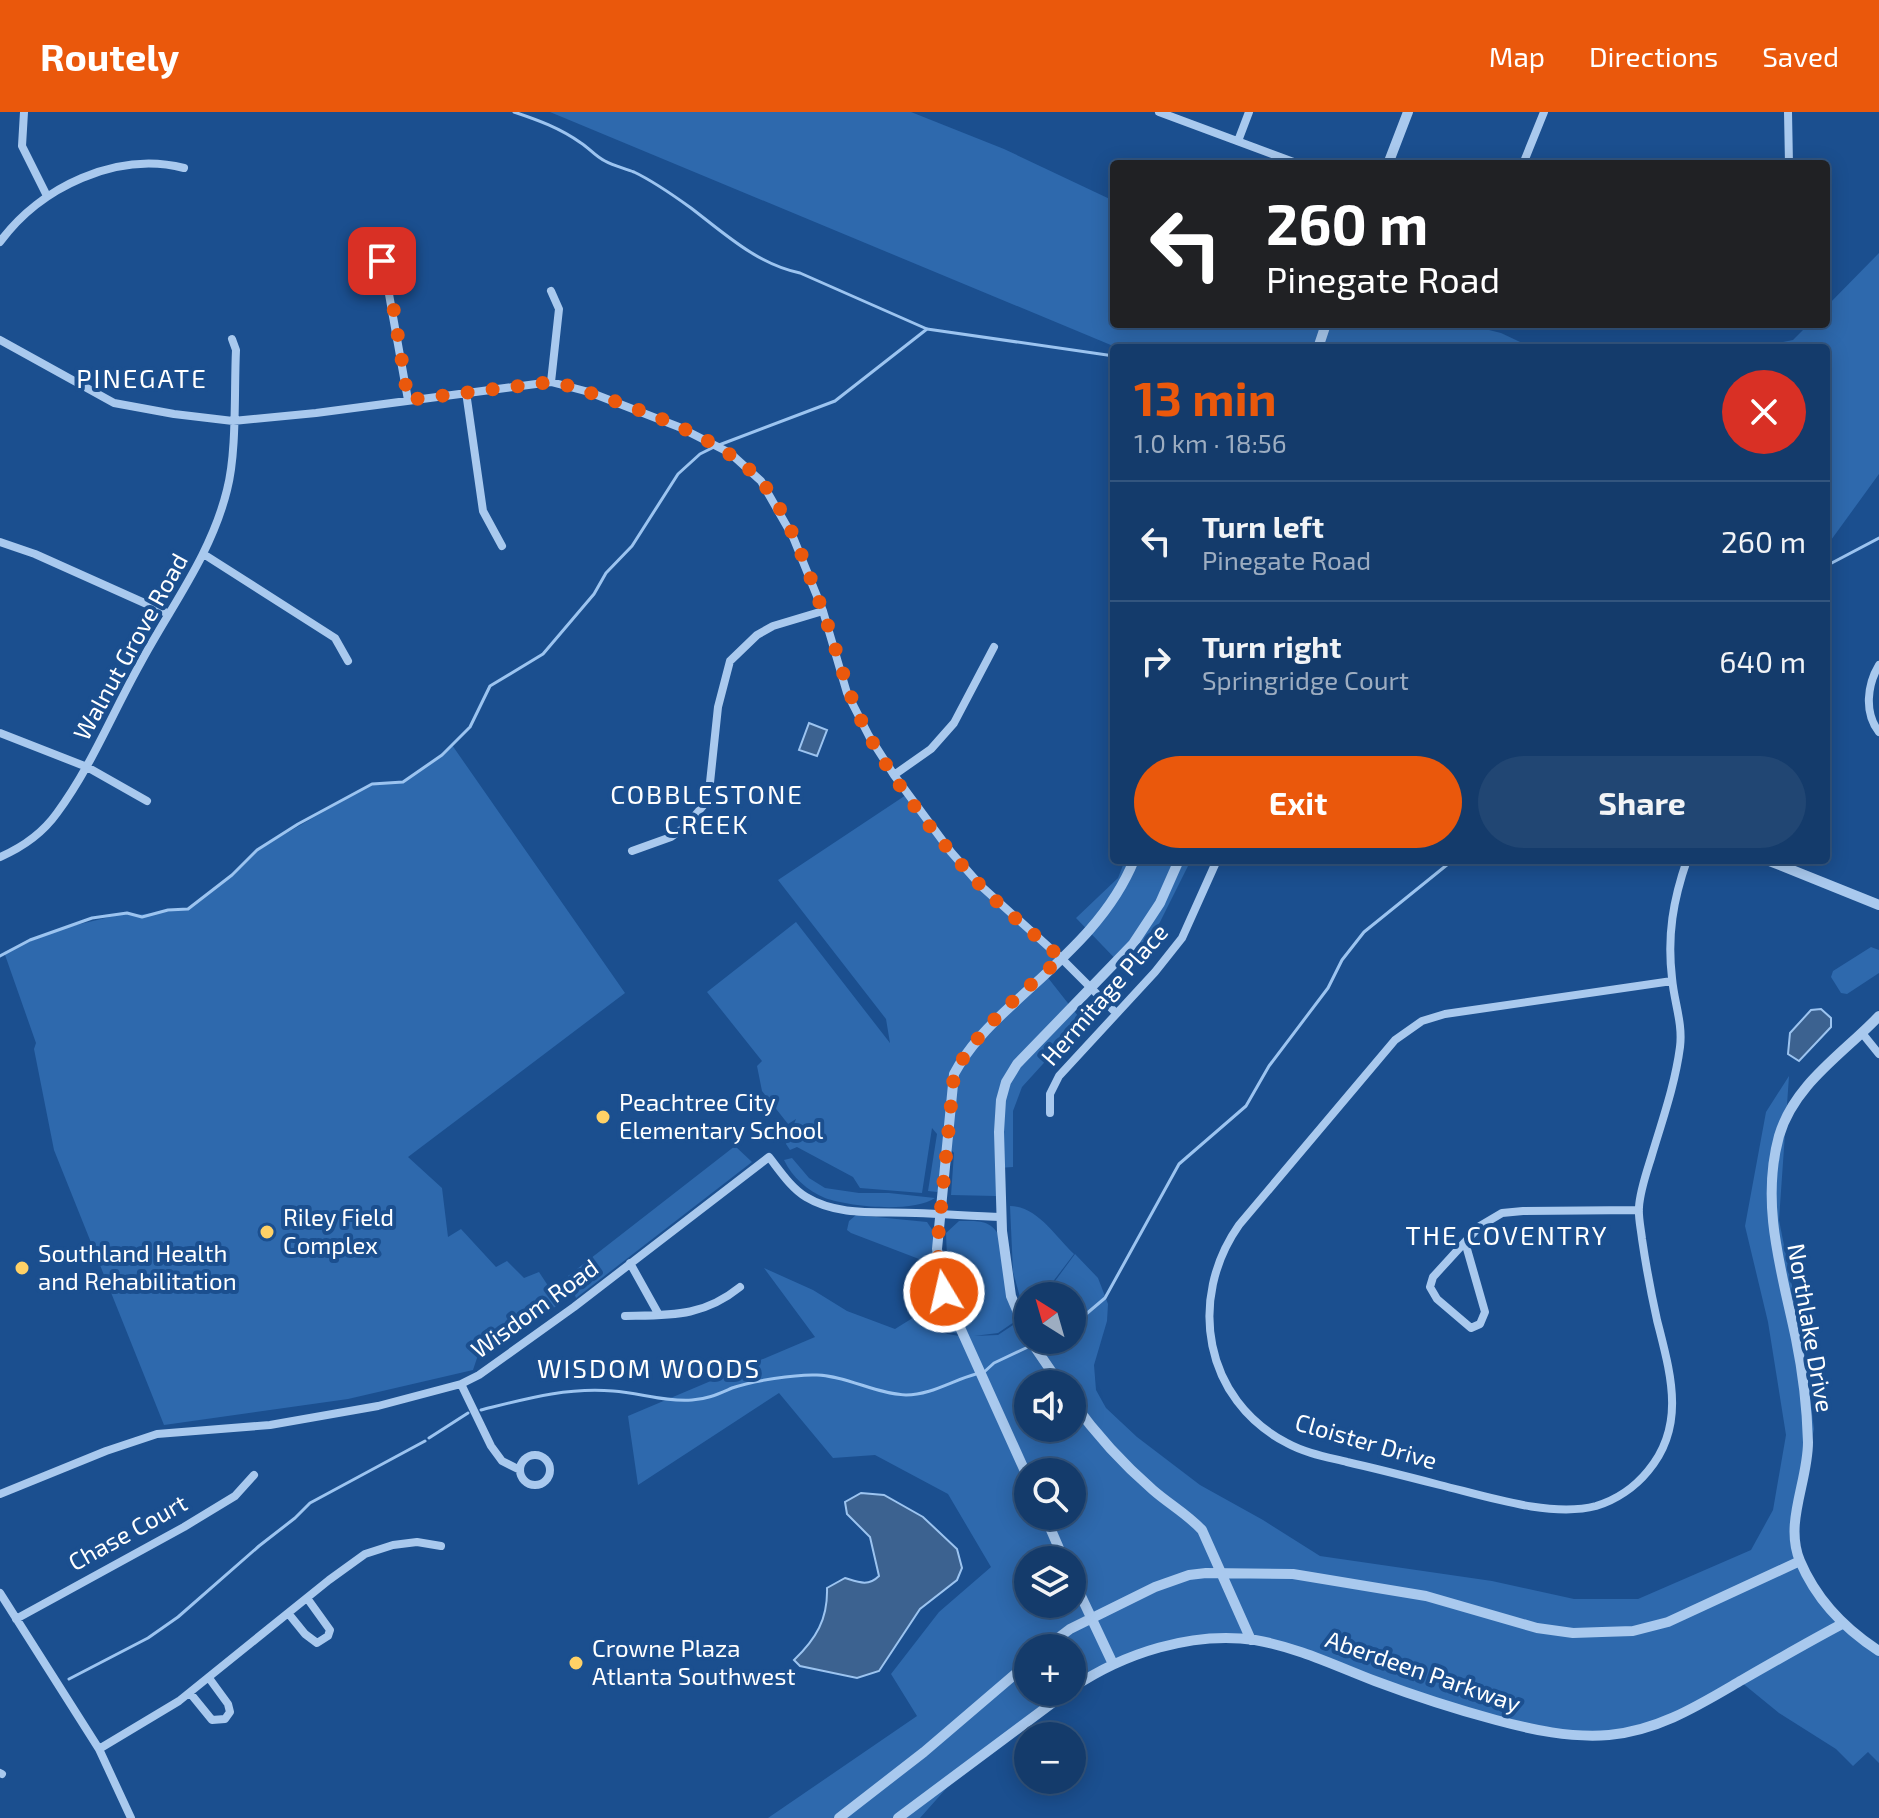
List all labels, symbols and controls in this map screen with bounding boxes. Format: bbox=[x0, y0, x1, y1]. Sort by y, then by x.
text: Routely bbox=[40, 33, 179, 79]
text: Map bbox=[1489, 39, 1545, 73]
text: Directions bbox=[1589, 39, 1718, 73]
text: Saved bbox=[1762, 39, 1839, 73]
text: 260 m bbox=[1266, 189, 1428, 256]
icon: left bbox=[1134, 192, 1238, 296]
pin bbox=[348, 227, 416, 295]
icon: arrive bbox=[360, 239, 404, 283]
text: Pinegate Road bbox=[1266, 257, 1500, 300]
district label: PINEGATE bbox=[76, 362, 208, 393]
text: 13 min bbox=[1134, 368, 1277, 426]
button: close bbox=[1722, 370, 1806, 454]
text: 1.0 km · 18:56 bbox=[1134, 427, 1287, 458]
text: Turn left bbox=[1202, 508, 1324, 544]
icon: left bbox=[1134, 519, 1178, 563]
text: 260 m bbox=[1721, 523, 1806, 559]
text: Pinegate Road bbox=[1202, 544, 1371, 575]
street label: Walnut Grove Road bbox=[66, 548, 193, 745]
text: Turn right bbox=[1202, 628, 1342, 664]
icon: right bbox=[1134, 639, 1178, 683]
text: 640 m bbox=[1719, 643, 1806, 679]
text: Springridge Court bbox=[1202, 664, 1409, 695]
button: Exit bbox=[1134, 756, 1462, 848]
button: Share bbox=[1478, 756, 1806, 848]
district label: COBBLESTONE CREEK bbox=[610, 778, 804, 839]
street label: Hermitage Place bbox=[1034, 917, 1173, 1071]
place label: Peachtree City Elementary School bbox=[619, 1087, 823, 1144]
marker: Peachtree City Elementary School bbox=[594, 1108, 612, 1126]
place label: Riley Field Complex bbox=[283, 1202, 394, 1259]
district label: THE COVENTRY bbox=[1405, 1219, 1609, 1250]
marker: Riley Field Complex bbox=[258, 1223, 276, 1241]
place label: Southland Health and Rehabilitation bbox=[38, 1238, 237, 1295]
street label: Northlake Drive bbox=[1782, 1241, 1841, 1414]
position arrow bbox=[902, 1250, 986, 1334]
street label: Wisdom Road bbox=[465, 1252, 603, 1364]
marker: Southland Health and Rehabilitation bbox=[13, 1259, 31, 1277]
north arrow bbox=[1014, 1282, 1086, 1354]
map controls bbox=[1014, 1282, 1086, 1794]
district label: WISDOM WOODS bbox=[537, 1352, 761, 1383]
button: sound bbox=[1014, 1370, 1086, 1442]
street label: Cloister Drive bbox=[1292, 1406, 1441, 1475]
button: search bbox=[1014, 1458, 1086, 1530]
street label: Chase Court bbox=[63, 1487, 192, 1576]
button: layers bbox=[1014, 1546, 1086, 1618]
street label: Aberdeen Parkway bbox=[1322, 1624, 1525, 1718]
place label: Crowne Plaza Atlanta Southwest bbox=[592, 1633, 796, 1690]
button: + bbox=[1014, 1634, 1086, 1706]
marker: Crowne Plaza Atlanta Southwest bbox=[567, 1654, 585, 1672]
button: − bbox=[1014, 1722, 1086, 1794]

